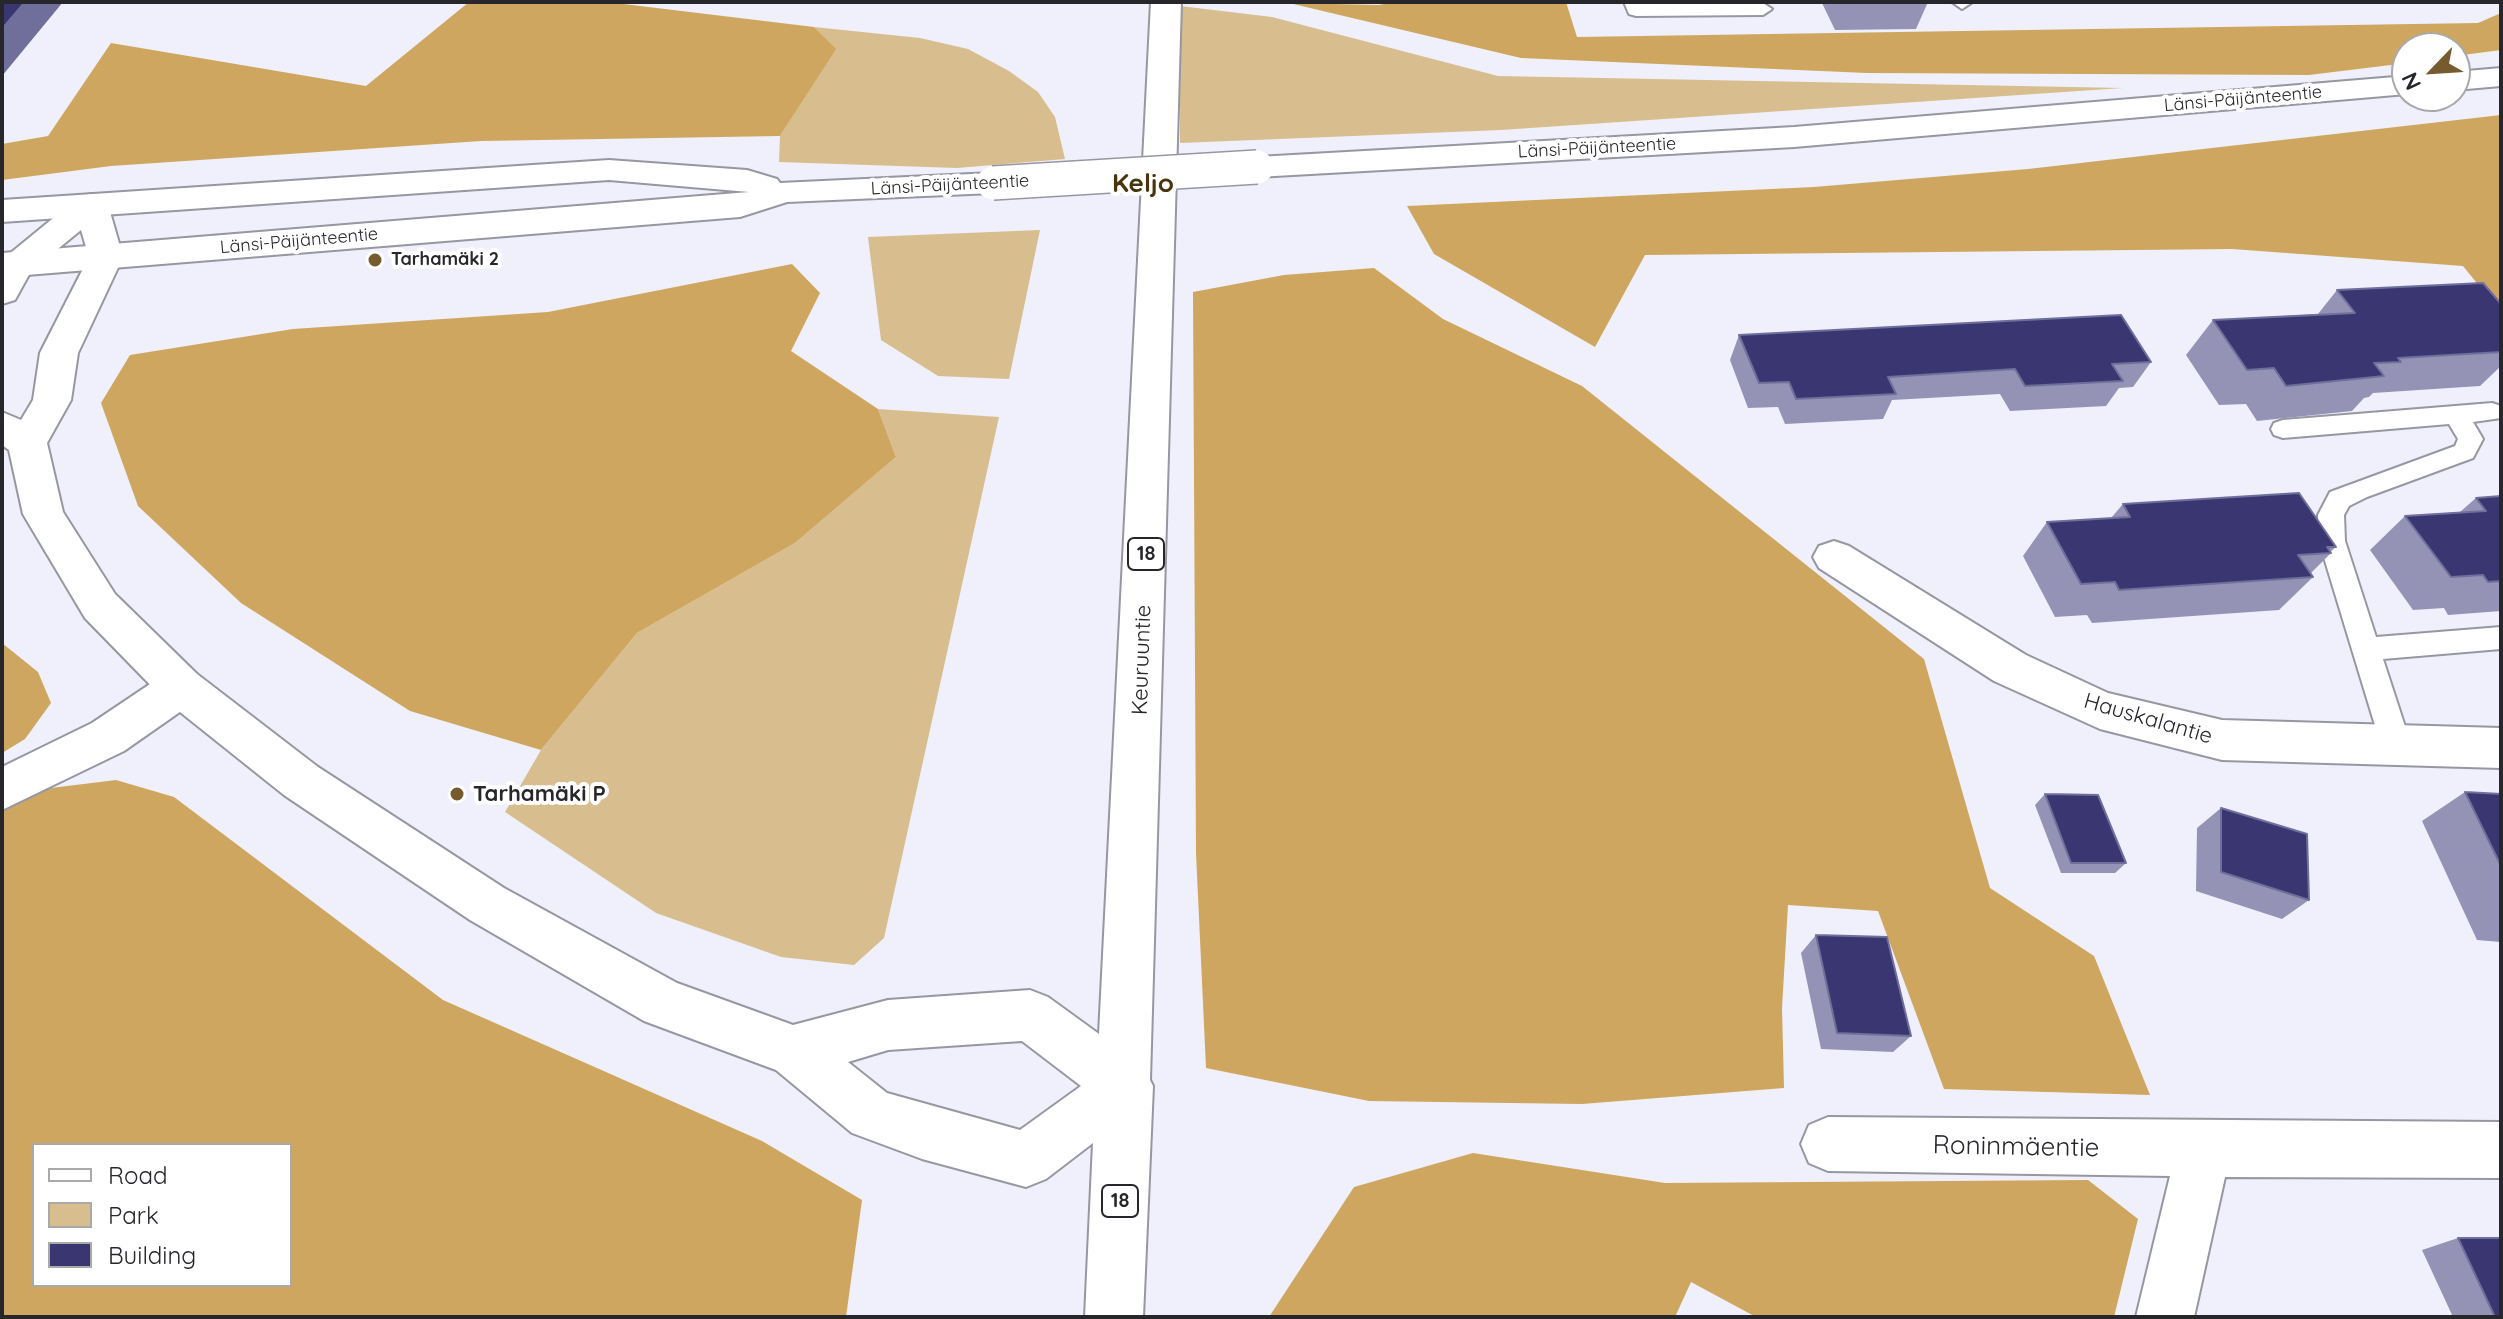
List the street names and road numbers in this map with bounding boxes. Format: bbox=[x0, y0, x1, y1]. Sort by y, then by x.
street label: Länsi-Päijänteentie bbox=[2163, 81, 2323, 117]
street label: Länsi-Päijänteentie bbox=[1517, 133, 1677, 163]
street label: Länsi-Päijänteentie bbox=[870, 170, 1030, 200]
street label: Länsi-Päijänteentie bbox=[219, 223, 379, 259]
road number: 18 bbox=[1128, 538, 1164, 570]
street label: Keuruuntie bbox=[1127, 604, 1157, 716]
street label: Hauskalantie bbox=[2081, 688, 2215, 750]
street label: Roninmäentie bbox=[1932, 1130, 2100, 1164]
road number: 18 bbox=[1102, 1185, 1138, 1217]

